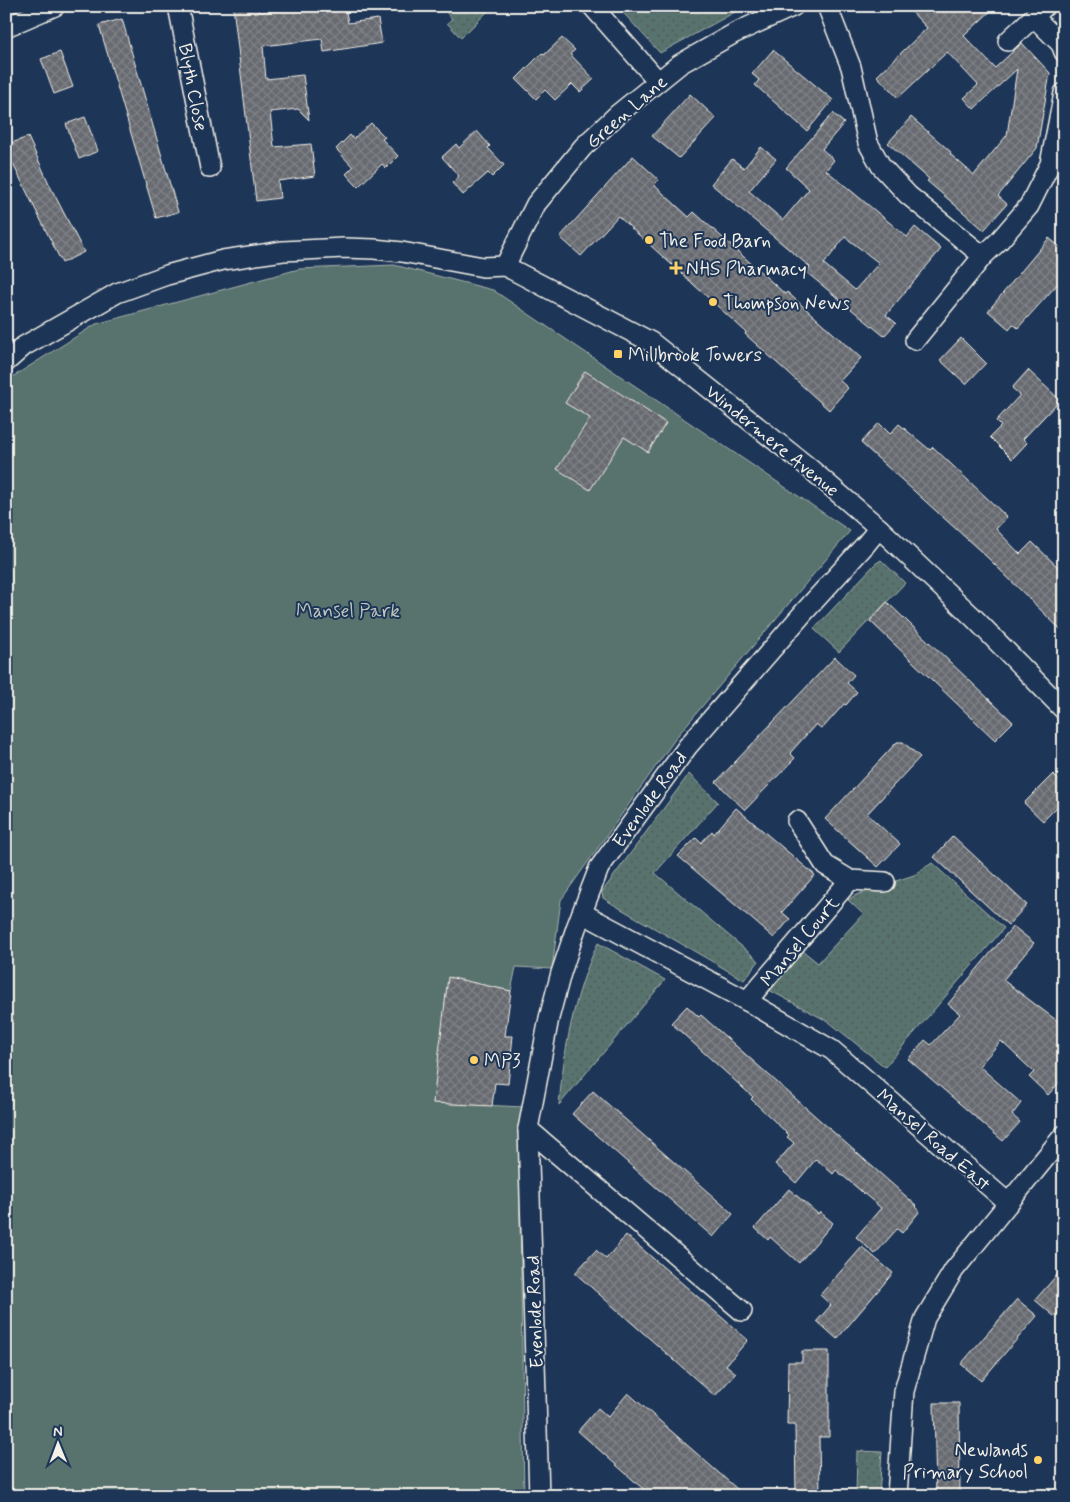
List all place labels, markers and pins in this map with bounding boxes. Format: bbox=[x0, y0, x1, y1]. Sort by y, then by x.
place label: The Food Barn bbox=[659, 229, 771, 254]
marker: The Food Barn bbox=[643, 234, 655, 246]
place label: NHS Pharmacy bbox=[686, 257, 807, 282]
marker: NHS Pharmacy bbox=[670, 262, 682, 274]
place label: Thompson News bbox=[723, 291, 851, 316]
marker: Thompson News bbox=[707, 296, 719, 308]
place label: Millbrook Towers bbox=[628, 343, 762, 368]
marker: Millbrook Towers bbox=[612, 348, 624, 360]
place label: MP3 bbox=[484, 1049, 521, 1074]
marker: MP3 bbox=[468, 1054, 480, 1066]
place label: Newlands Primary School bbox=[902, 1438, 1028, 1485]
marker: Newlands Primary School bbox=[1032, 1454, 1044, 1466]

